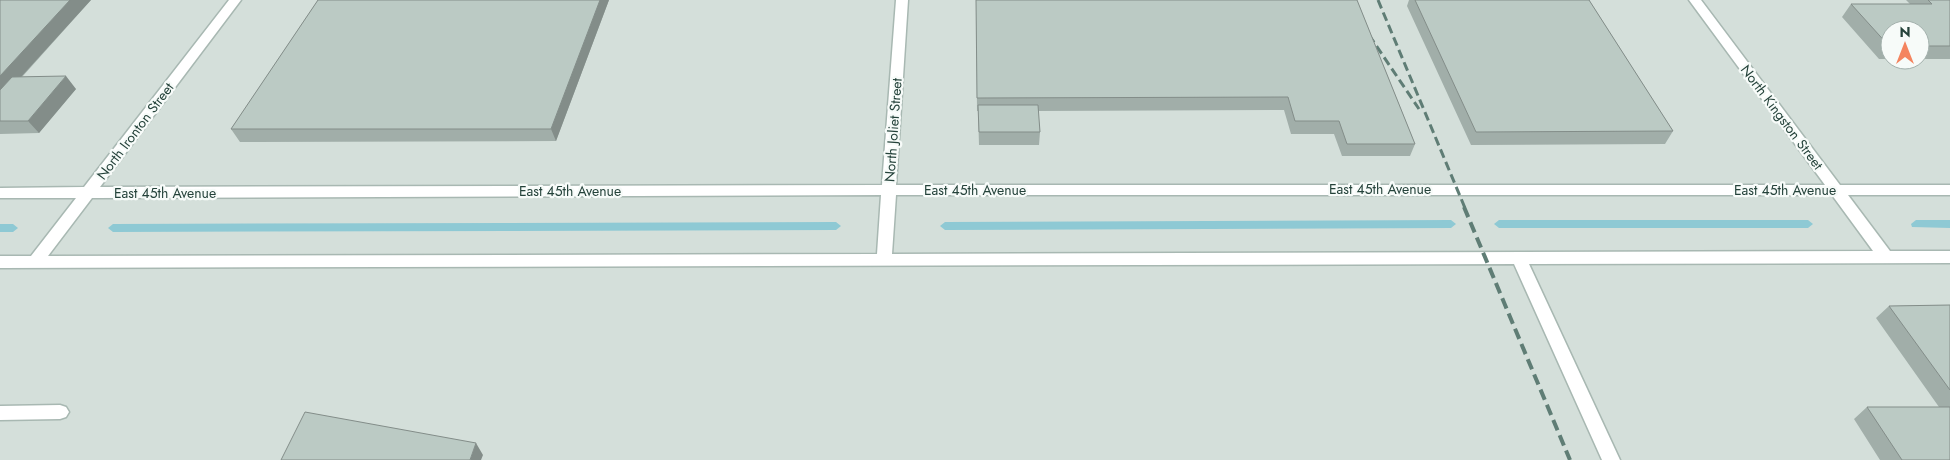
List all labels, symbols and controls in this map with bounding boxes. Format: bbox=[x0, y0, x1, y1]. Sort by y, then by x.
north arrow bbox=[1880, 20, 1930, 70]
text: N bbox=[1899, 22, 1911, 42]
street label: North Kingston Street bbox=[1736, 60, 1828, 174]
street label: North Joliet Street bbox=[879, 77, 907, 183]
street label: North Ironton Street bbox=[92, 78, 179, 184]
street label: East 45th Avenue bbox=[1329, 179, 1431, 199]
street label: East 45th Avenue bbox=[924, 180, 1026, 200]
street label: East 45th Avenue bbox=[1734, 180, 1836, 200]
street label: East 45th Avenue bbox=[519, 181, 621, 201]
street label: East 45th Avenue bbox=[114, 183, 216, 203]

